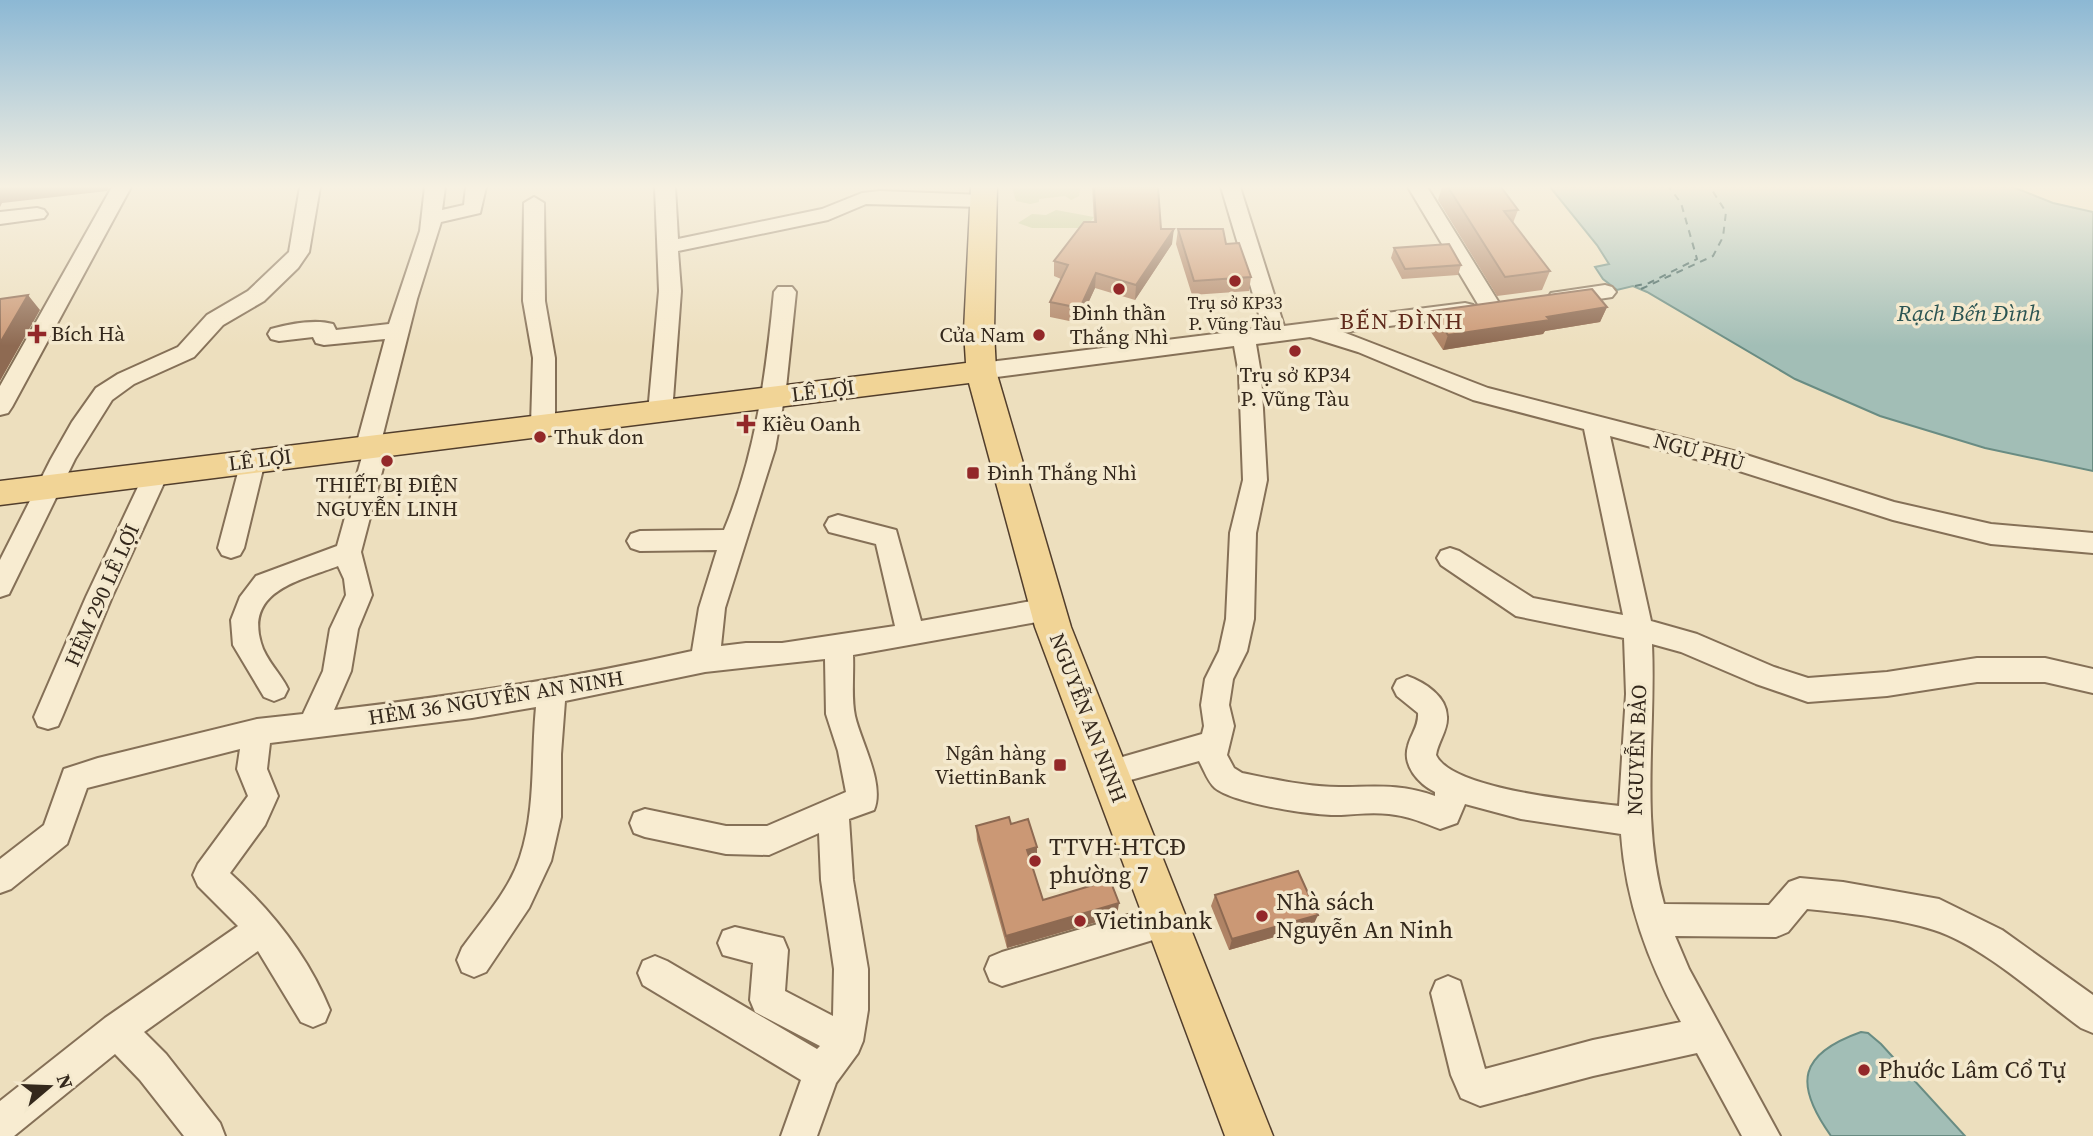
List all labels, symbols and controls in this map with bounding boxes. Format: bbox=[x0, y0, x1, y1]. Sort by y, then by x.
marker: Trụ sở KP33 P. Vũng Tàu bbox=[1227, 273, 1243, 289]
marker: Đình thần Thắng Nhì bbox=[1111, 281, 1127, 297]
place label: Trụ sở KP33 P. Vũng Tàu bbox=[1187, 290, 1283, 336]
water label: Rạch Bến Đình bbox=[1896, 297, 2041, 329]
place label: Đình thần Thắng Nhì bbox=[1070, 298, 1168, 351]
district label: BẾN ĐÌNH bbox=[1339, 305, 1465, 337]
place label: Bích Hà bbox=[51, 319, 125, 348]
place label: Cửa Nam bbox=[939, 320, 1025, 349]
marker: Bích Hà bbox=[29, 326, 45, 342]
marker: Cửa Nam bbox=[1031, 327, 1047, 343]
marker: Trụ sở KP34 P. Vũng Tàu bbox=[1287, 343, 1303, 359]
place label: Trụ sở KP34 P. Vũng Tàu bbox=[1240, 360, 1351, 413]
street label: LÊ LỢI bbox=[789, 372, 856, 409]
place label: Kiều Oanh bbox=[762, 409, 861, 438]
marker: Kiều Oanh bbox=[736, 414, 756, 434]
place label: Thuk don bbox=[554, 422, 644, 451]
street label: NGƯ PHỦ bbox=[1650, 425, 1748, 478]
marker: Thuk don bbox=[532, 429, 548, 445]
street label: LÊ LỢI bbox=[226, 441, 293, 478]
marker: THIẾT BỊ ĐIỆN NGUYỄN LINH bbox=[379, 453, 395, 469]
place label: Đình Thắng Nhì bbox=[987, 458, 1137, 487]
marker: Đình Thắng Nhì bbox=[965, 465, 981, 481]
place label: THIẾT BỊ ĐIỆN NGUYỄN LINH bbox=[316, 470, 458, 523]
street label: HẺM 290 LÊ LỢI bbox=[57, 519, 146, 671]
street label: NGUYỄN AN NINH bbox=[1043, 629, 1134, 807]
street label: HẺM 36 NGUYỄN AN NINH bbox=[366, 663, 626, 732]
street label: NGUYỄN BẢO bbox=[1620, 684, 1653, 816]
place label: Ngân hàng ViettinBank bbox=[935, 738, 1047, 791]
marker: Ngân hàng ViettinBank bbox=[1052, 757, 1068, 773]
place label: TTVH-HTCĐ phường 7 bbox=[1049, 830, 1186, 891]
marker: TTVH-HTCĐ phường 7 bbox=[1027, 853, 1043, 869]
place label: Nhà sách Nguyễn An Ninh bbox=[1276, 885, 1453, 946]
place label: Vietinbank bbox=[1094, 904, 1213, 937]
marker: Nhà sách Nguyễn An Ninh bbox=[1254, 908, 1270, 924]
marker: Vietinbank bbox=[1072, 913, 1088, 929]
north arrow bbox=[14, 1052, 84, 1122]
place label: Phước Lâm Cổ Tự bbox=[1878, 1053, 2066, 1086]
marker: Phước Lâm Cổ Tự bbox=[1856, 1062, 1872, 1078]
text: N bbox=[51, 1071, 80, 1092]

